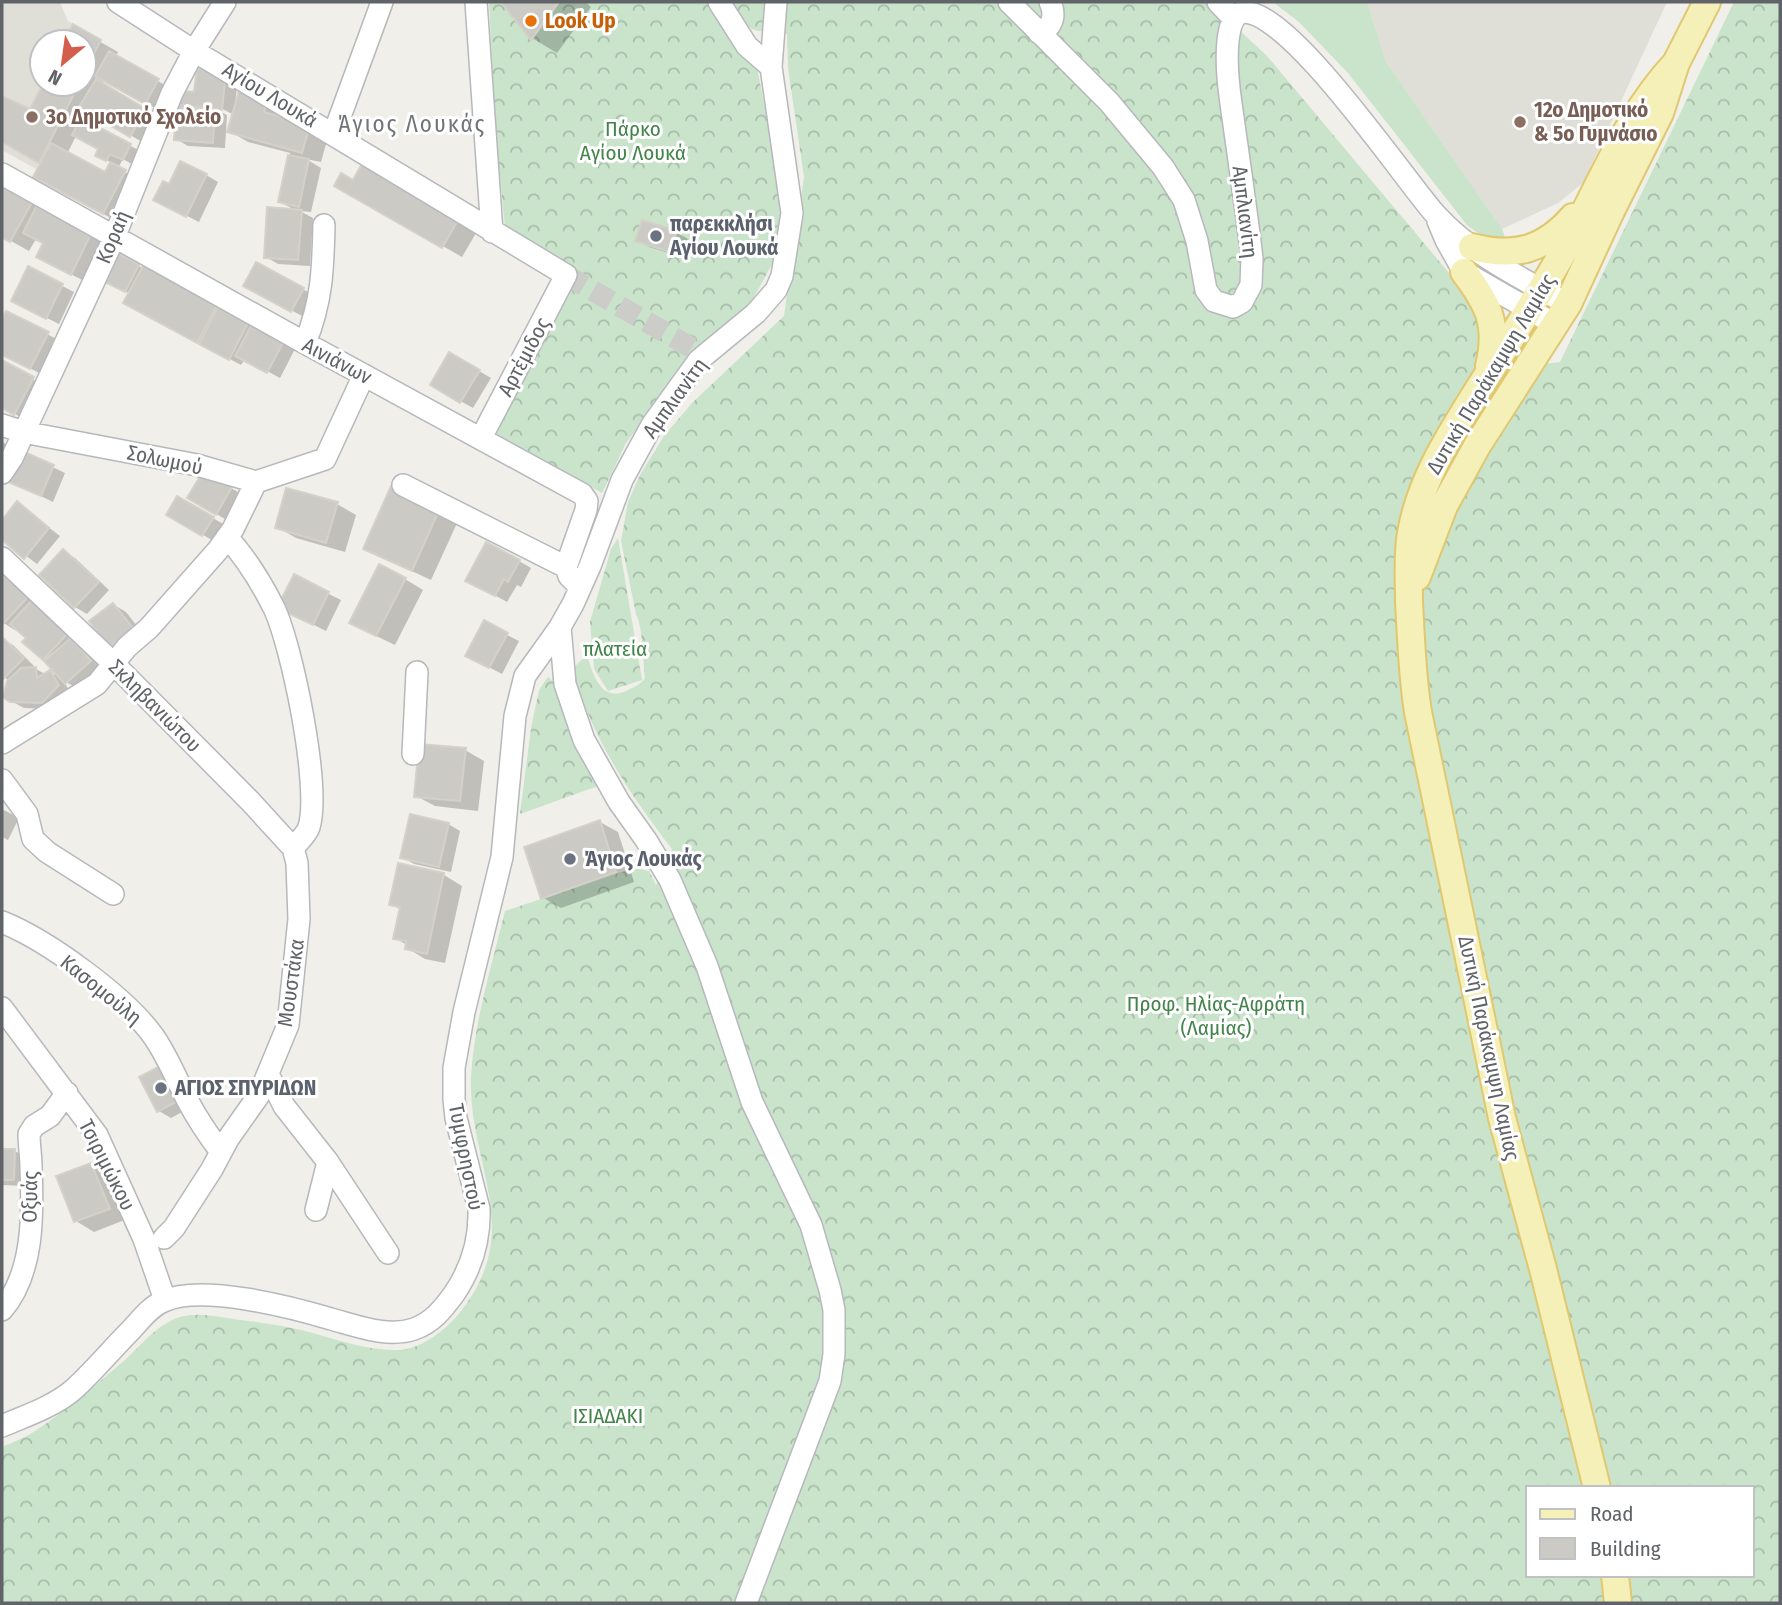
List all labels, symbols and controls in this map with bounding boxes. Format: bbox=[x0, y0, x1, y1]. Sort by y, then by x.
place label: Look Up bbox=[545, 8, 616, 34]
marker: Look Up bbox=[523, 13, 539, 29]
north arrow bbox=[28, 28, 98, 98]
street label: Αγίου Λουκά bbox=[218, 56, 322, 134]
text: N bbox=[44, 65, 66, 90]
place label: 12ο Δημοτικό & 5ο Γυμνάσιο bbox=[1534, 97, 1657, 147]
place label: 3ο Δημοτικό Σχολείο bbox=[45, 104, 221, 130]
marker: 3ο Δημοτικό Σχολείο bbox=[24, 109, 40, 125]
district label: Άγιος Λουκάς bbox=[338, 110, 486, 138]
marker: 12ο Δημοτικό & 5ο Γυμνάσιο bbox=[1512, 114, 1528, 130]
park label: Πάρκο Αγίου Λουκά bbox=[580, 116, 686, 166]
street label: Αμπλιανίτη bbox=[1226, 164, 1264, 260]
street label: Κοραή bbox=[90, 206, 136, 268]
place label: παρεκκλήσι Αγίου Λουκά bbox=[669, 211, 779, 261]
marker: παρεκκλήσι Αγίου Λουκά bbox=[648, 228, 664, 244]
street label: Δυτική Παράκαμψη Λαμίας bbox=[1421, 269, 1561, 479]
street label: Αρτέμιδος bbox=[492, 313, 556, 401]
street label: Αινιάνων bbox=[298, 332, 376, 390]
street label: Αμπλιανίτη bbox=[637, 353, 713, 443]
street label: Σολωμού bbox=[125, 439, 205, 481]
park label: πλατεία bbox=[583, 636, 647, 662]
street label: Σκληβανιώτου bbox=[103, 654, 207, 758]
place label: Άγιος Λουκάς bbox=[584, 846, 703, 872]
marker: Άγιος Λουκάς bbox=[562, 851, 578, 867]
street label: Δυτική Παράκαμψη Λαμίας bbox=[1452, 933, 1526, 1163]
street label: Μουστάκα bbox=[272, 937, 310, 1029]
street label: Κασομούλη bbox=[55, 949, 147, 1031]
park label: Προφ. Ηλίας-Αφράτη (Λαμίας) bbox=[1127, 991, 1305, 1041]
place label: ΑΓΙΟΣ ΣΠΥΡΙΔΩΝ bbox=[174, 1075, 316, 1101]
marker: ΑΓΙΟΣ ΣΠΥΡΙΔΩΝ bbox=[153, 1080, 169, 1096]
street label: Τυμφρηστού bbox=[443, 1101, 489, 1213]
street label: Τσιριμώκου bbox=[73, 1115, 141, 1215]
street label: Οξυάς bbox=[17, 1171, 43, 1223]
park label: ΙΣΙΑΔΑΚΙ bbox=[573, 1403, 643, 1429]
legend bbox=[1526, 1486, 1754, 1577]
text: Road bbox=[1590, 1501, 1634, 1527]
text: Building bbox=[1590, 1536, 1661, 1562]

